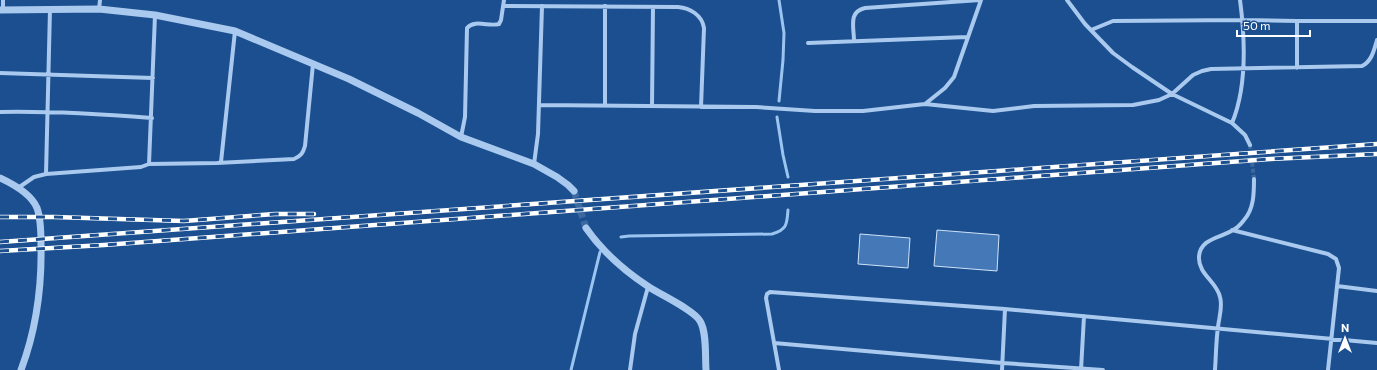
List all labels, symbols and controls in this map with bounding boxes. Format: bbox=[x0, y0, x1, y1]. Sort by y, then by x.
scale bar bbox=[1237, 12, 1310, 38]
text: 50 m bbox=[1243, 18, 1271, 32]
north arrow bbox=[1325, 318, 1365, 358]
text: N bbox=[1341, 321, 1349, 334]

